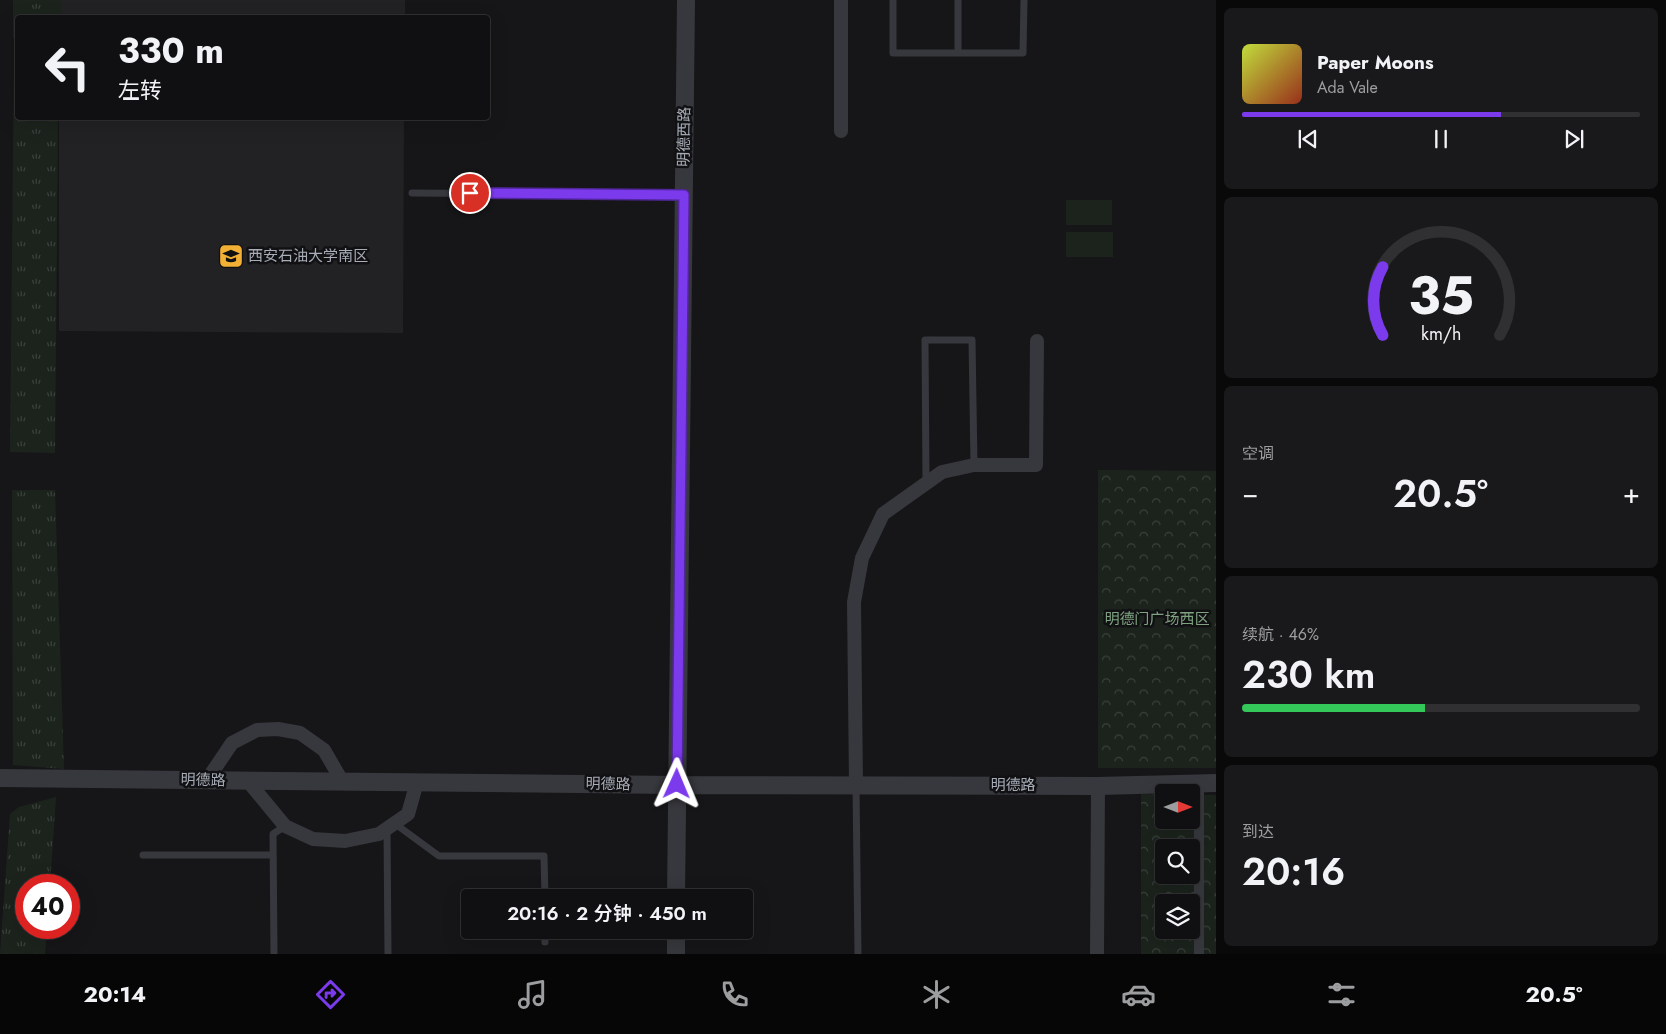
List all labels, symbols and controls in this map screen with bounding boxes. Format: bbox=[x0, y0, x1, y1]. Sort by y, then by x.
text: 330 m bbox=[118, 26, 224, 76]
icon: left bbox=[35, 35, 100, 100]
text: Paper Moons bbox=[1317, 49, 1434, 76]
text: 左转 bbox=[118, 74, 162, 106]
text: Ada Vale bbox=[1317, 76, 1378, 99]
street label: 明德西路 bbox=[672, 107, 696, 167]
icon: previous bbox=[1294, 125, 1322, 153]
icon: pause bbox=[1427, 125, 1455, 153]
icon: next bbox=[1560, 125, 1588, 153]
pin bbox=[449, 172, 491, 214]
icon: arrive bbox=[456, 179, 484, 207]
school or university icon: 西安石油大学南区 bbox=[218, 243, 244, 269]
place label: 西安石油大学南区 bbox=[248, 245, 368, 267]
text: 35 bbox=[1408, 258, 1474, 334]
text: km/h bbox=[1421, 321, 1461, 347]
text: 空调 bbox=[1242, 442, 1274, 465]
text: 20.5° bbox=[1393, 466, 1488, 521]
text: − bbox=[1242, 473, 1259, 514]
text: + bbox=[1623, 473, 1640, 514]
park label: 明德门广场西区 bbox=[1104, 608, 1210, 630]
text: 续航 · 46% bbox=[1242, 623, 1319, 646]
text: 230 km bbox=[1242, 647, 1375, 702]
position arrow bbox=[650, 757, 702, 809]
street label: 明德路 bbox=[180, 769, 226, 791]
street label: 明德路 bbox=[585, 773, 631, 795]
street label: 明德路 bbox=[990, 774, 1036, 796]
north arrow bbox=[1155, 784, 1200, 829]
map controls bbox=[1155, 784, 1200, 939]
text: 到达 bbox=[1242, 820, 1274, 843]
button: search bbox=[1155, 839, 1200, 884]
text: 20:16 bbox=[1242, 844, 1345, 899]
speed limit sign: 40 bbox=[15, 874, 80, 939]
button: layers bbox=[1155, 894, 1200, 939]
text: 20:16 · 2 分钟 · 450 m bbox=[507, 900, 707, 927]
icon: directions bbox=[313, 977, 348, 1012]
icon: music bbox=[515, 977, 550, 1012]
icon: phone bbox=[717, 977, 752, 1012]
icon: climate bbox=[919, 977, 954, 1012]
icon: car bbox=[1121, 977, 1156, 1012]
icon: filters bbox=[1324, 977, 1359, 1012]
text: 20:14 bbox=[84, 978, 146, 1010]
text: 20.5° bbox=[1526, 978, 1582, 1010]

